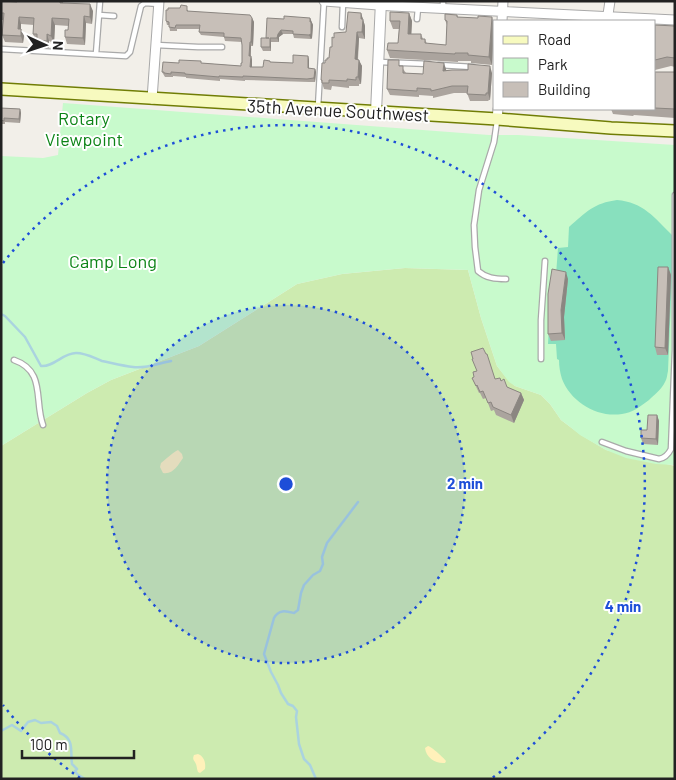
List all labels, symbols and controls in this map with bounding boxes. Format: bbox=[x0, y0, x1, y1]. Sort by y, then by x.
north arrow bbox=[20, 20, 70, 70]
legend bbox=[493, 20, 656, 110]
text: Road bbox=[538, 30, 571, 48]
text: N bbox=[50, 41, 67, 51]
text: Park bbox=[538, 55, 568, 73]
text: Building bbox=[538, 80, 591, 98]
street label: 35th Avenue Southwest bbox=[246, 94, 430, 126]
park label: Rotary Viewpoint bbox=[45, 107, 123, 150]
park label: Camp Long bbox=[69, 250, 157, 272]
text: 2 min bbox=[447, 474, 483, 492]
centre of rings bbox=[277, 475, 295, 493]
text: 4 min bbox=[605, 597, 641, 615]
scale bar bbox=[22, 728, 135, 760]
text: 100 m bbox=[30, 735, 68, 753]

